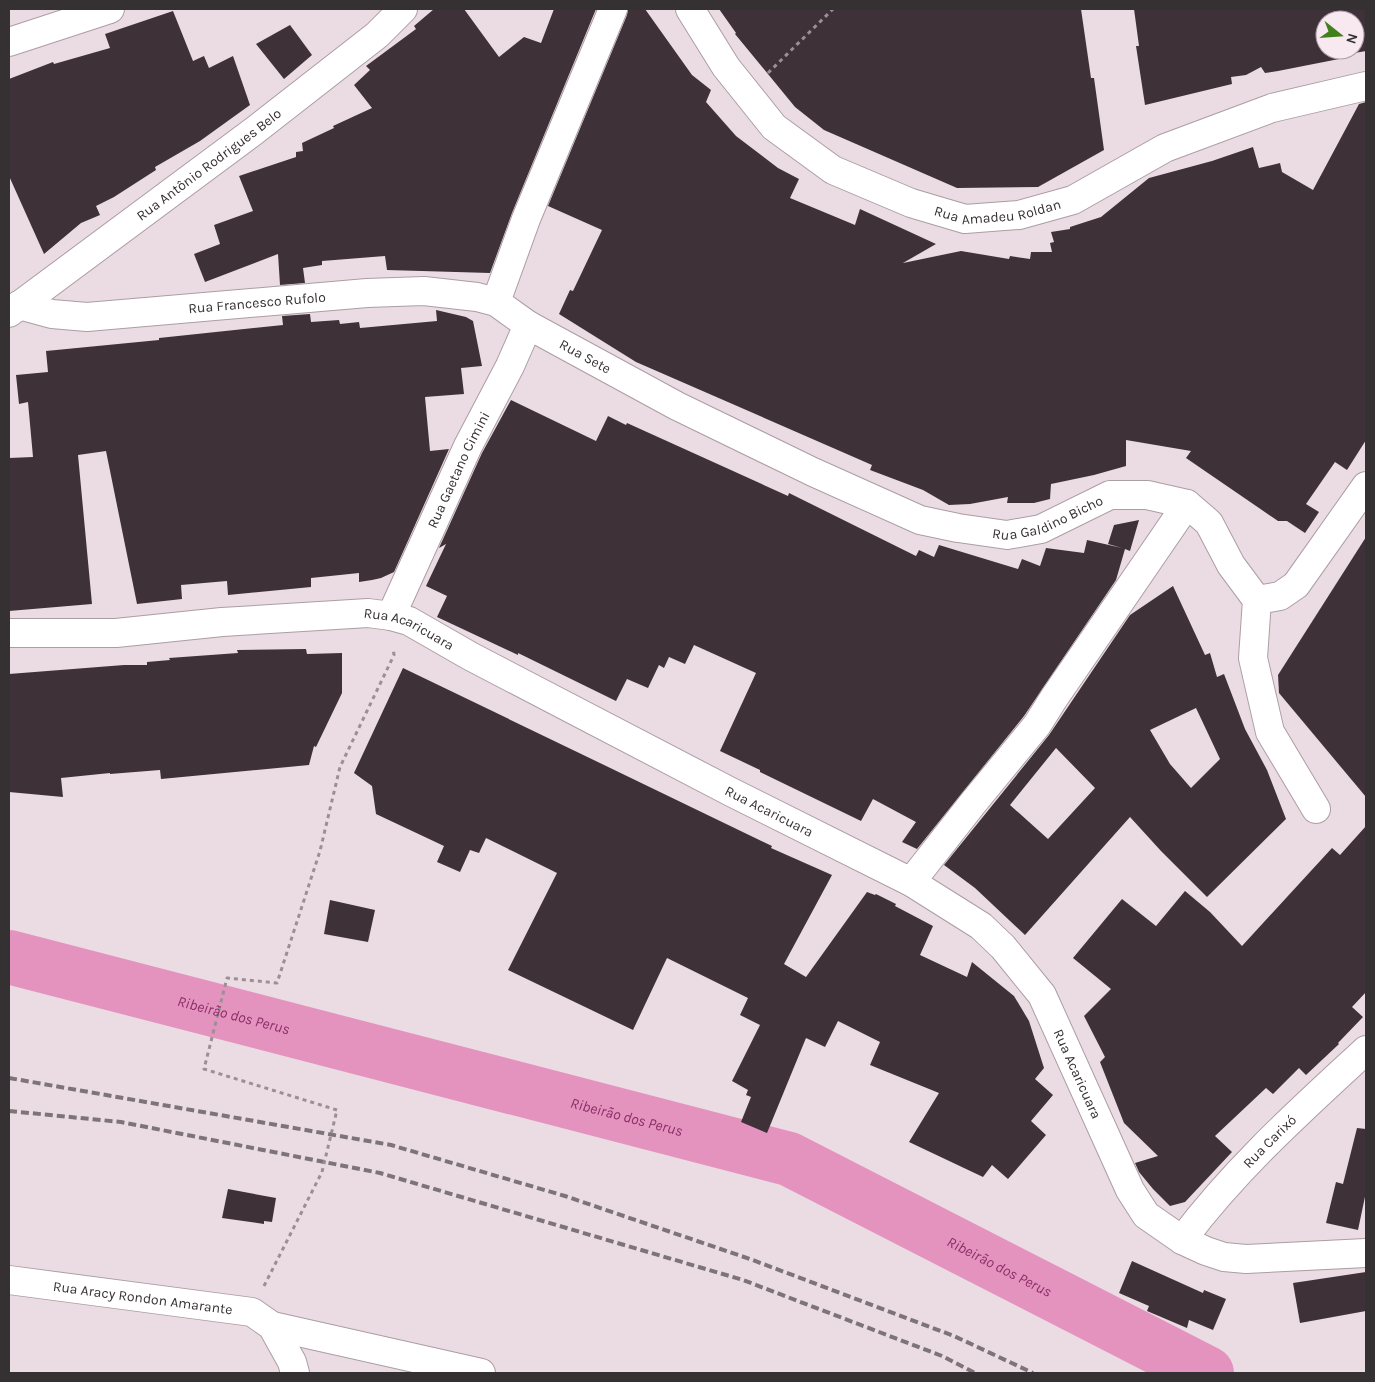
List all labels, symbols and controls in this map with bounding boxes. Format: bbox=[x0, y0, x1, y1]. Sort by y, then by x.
north arrow bbox=[1315, 10, 1365, 60]
text: N bbox=[1342, 31, 1362, 46]
street label: Rua Antônio Rodrigues Belo bbox=[133, 105, 285, 224]
street label: Rua Amadeu Roldan bbox=[932, 196, 1063, 228]
street label: Rua Francesco Rufolo bbox=[188, 289, 326, 317]
street label: Rua Sete bbox=[556, 336, 614, 377]
street label: Rua Gaetano Cimini bbox=[424, 409, 494, 531]
street label: Rua Galdino Bicho bbox=[991, 492, 1106, 544]
street label: Rua Acaricuara bbox=[363, 605, 457, 654]
street label: Rua Acaricuara bbox=[722, 782, 816, 841]
water label: Ribeirão dos Perus bbox=[176, 992, 292, 1038]
street label: Rua Acaricuara bbox=[1049, 1026, 1105, 1122]
water label: Ribeirão dos Perus bbox=[569, 1094, 685, 1140]
street label: Rua Carixó bbox=[1240, 1111, 1300, 1172]
water label: Ribeirão dos Perus bbox=[944, 1232, 1055, 1301]
street label: Rua Aracy Rondon Amarante bbox=[52, 1278, 234, 1318]

